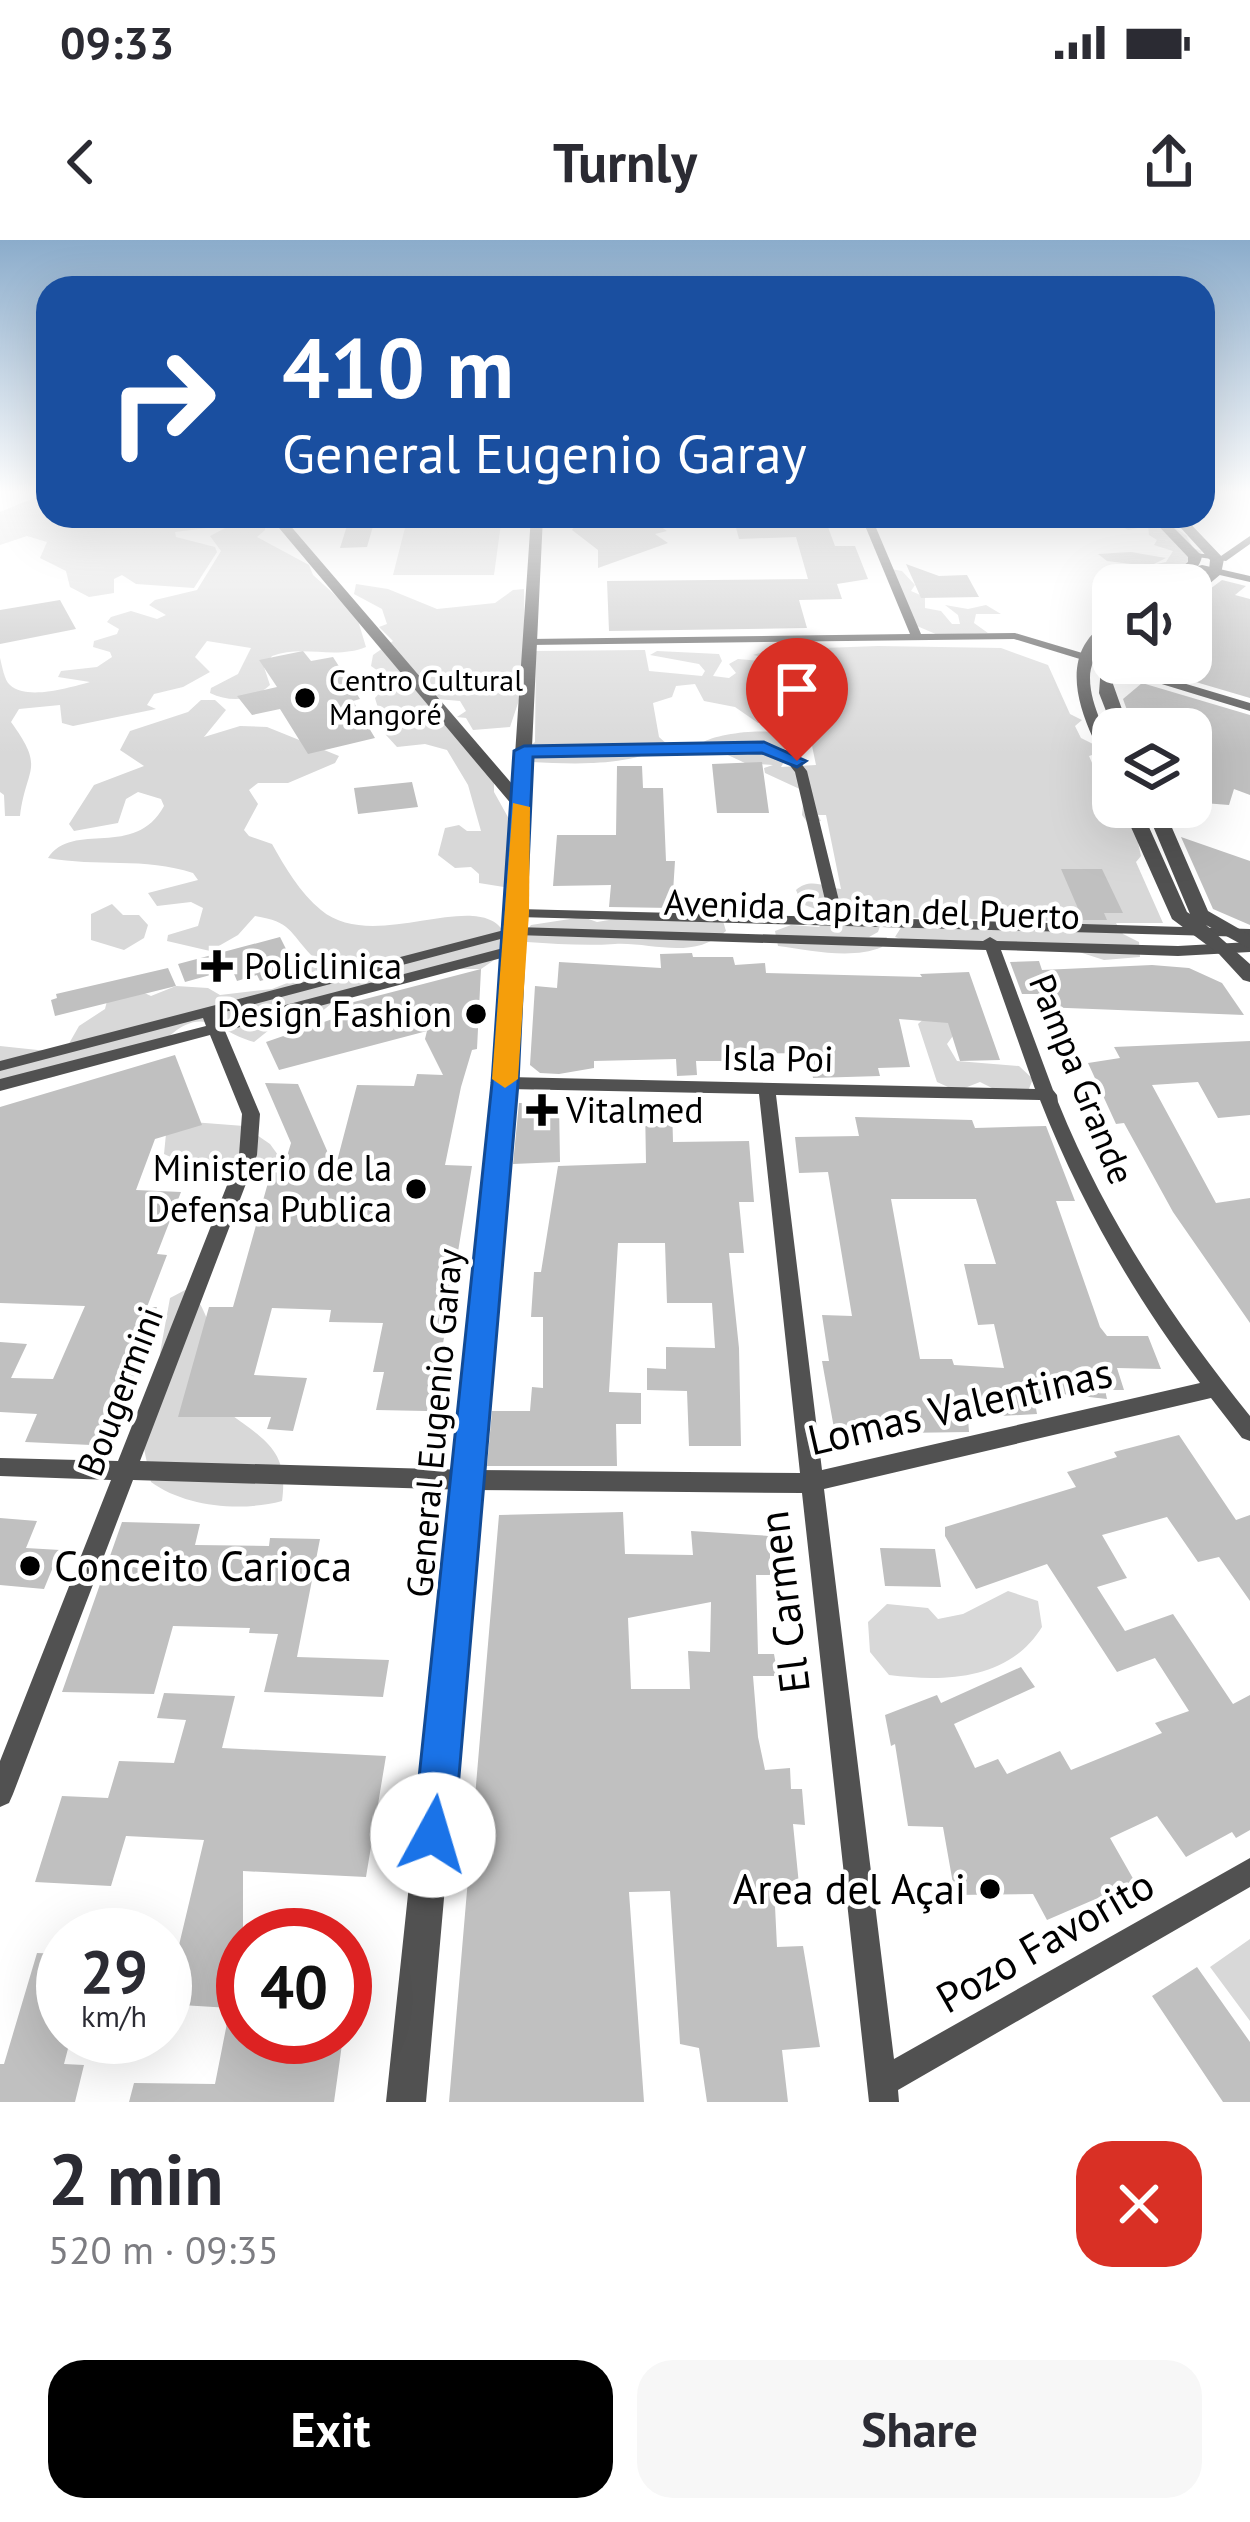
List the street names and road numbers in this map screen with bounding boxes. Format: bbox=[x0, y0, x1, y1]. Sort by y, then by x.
street label: Avenida Capitan del Puerto bbox=[663, 878, 1081, 939]
street label: Pampa Grande bbox=[1019, 967, 1146, 1191]
street label: Isla Poi bbox=[722, 1033, 834, 1082]
street label: General Eugenio Garay bbox=[395, 1246, 472, 1599]
street label: Bougermini bbox=[66, 1299, 173, 1482]
street label: Lomas Valentinas bbox=[802, 1344, 1117, 1467]
street label: El Carmen bbox=[745, 1508, 822, 1696]
street label: Pozo Favorito bbox=[926, 1856, 1163, 2025]

